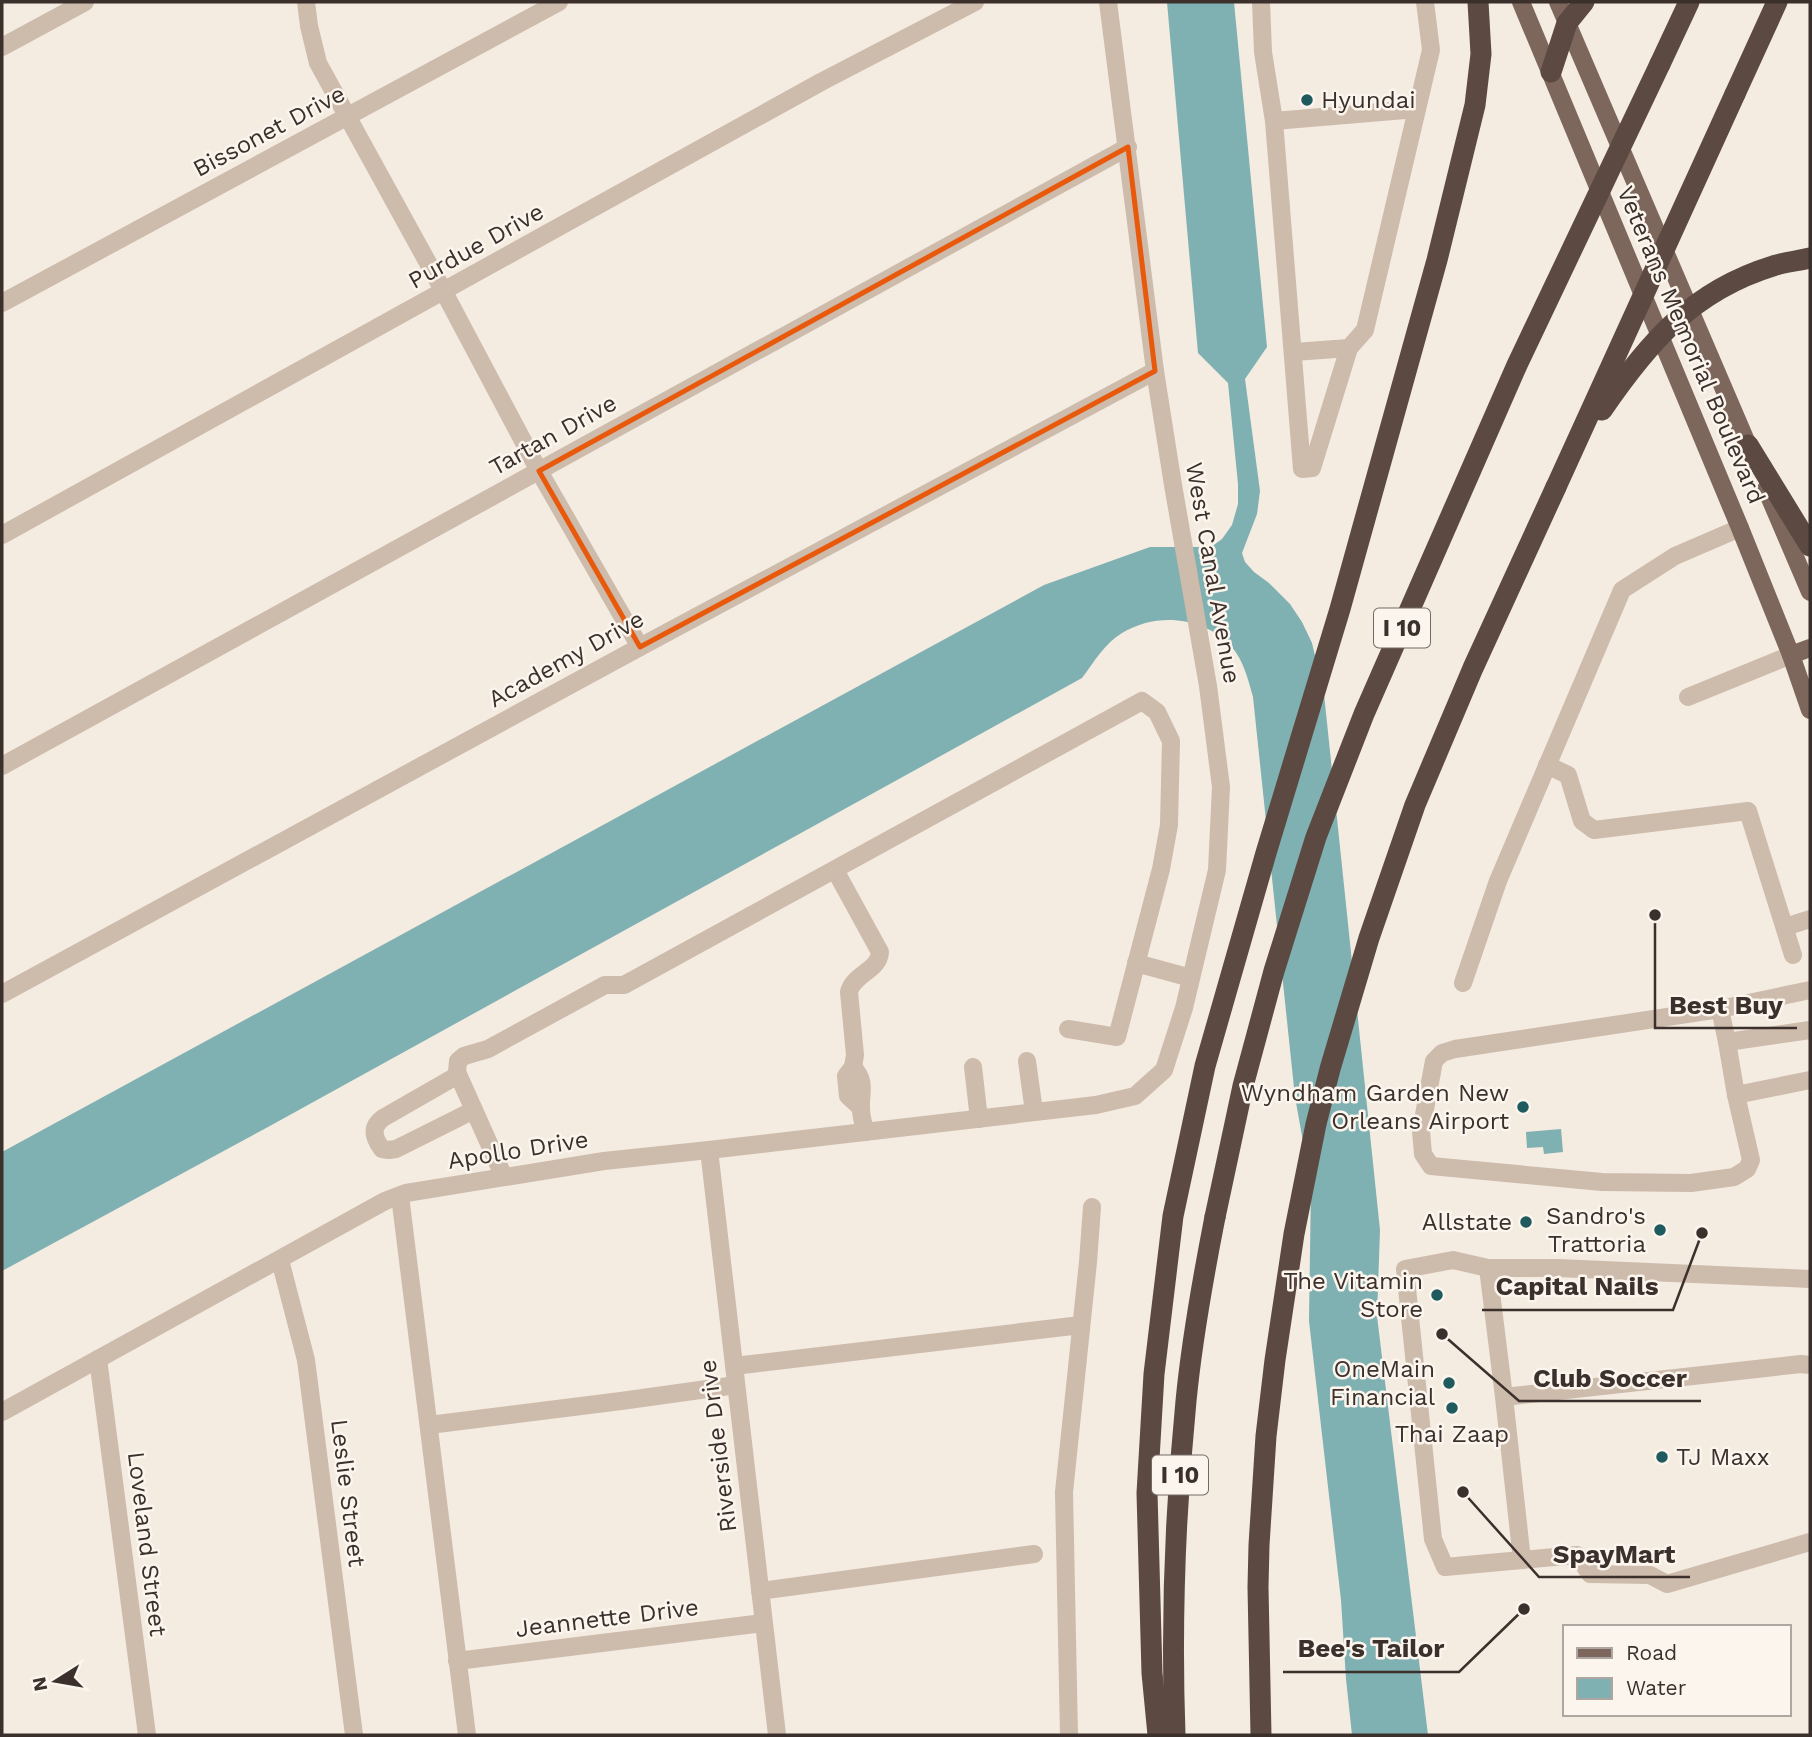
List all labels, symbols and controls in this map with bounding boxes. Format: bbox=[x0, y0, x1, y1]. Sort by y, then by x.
street label: Bissonet Drive bbox=[188, 79, 350, 183]
place label: Hyundai bbox=[1321, 86, 1416, 114]
marker: Hyundai bbox=[1299, 92, 1315, 108]
street label: Veterans Memorial Boulevard bbox=[1611, 182, 1771, 508]
street label: Purdue Drive bbox=[403, 197, 549, 295]
street label: Tartan Drive bbox=[485, 389, 621, 481]
street label: West Canal Avenue bbox=[1180, 460, 1246, 686]
street label: Academy Drive bbox=[483, 605, 649, 713]
road number: I 10 bbox=[1374, 608, 1430, 648]
callout: Best Buy bbox=[1655, 981, 1797, 1028]
text: Best Buy bbox=[1669, 990, 1783, 1020]
place label: Wyndham Garden New Orleans Airport bbox=[1241, 1079, 1509, 1135]
marker: Wyndham Garden New Orleans Airport bbox=[1515, 1099, 1531, 1115]
street label: Apollo Drive bbox=[446, 1125, 590, 1175]
place label: Sandro's Trattoria bbox=[1546, 1202, 1646, 1258]
place label: Allstate bbox=[1422, 1208, 1512, 1236]
marker: Allstate bbox=[1518, 1214, 1534, 1230]
marker: Sandro's Trattoria bbox=[1652, 1222, 1668, 1238]
callout: Capital Nails bbox=[1482, 1263, 1673, 1310]
place label: The Vitamin Store bbox=[1283, 1267, 1423, 1323]
text: Capital Nails bbox=[1495, 1271, 1659, 1301]
marker: The Vitamin Store bbox=[1429, 1287, 1445, 1303]
callout: Club Soccer bbox=[1519, 1354, 1701, 1401]
place label: OneMain Financial bbox=[1330, 1355, 1436, 1411]
street label: Riverside Drive bbox=[694, 1358, 742, 1534]
text: Club Soccer bbox=[1533, 1363, 1688, 1393]
marker: OneMain Financial bbox=[1441, 1375, 1457, 1391]
marker: Thai Zaap bbox=[1444, 1400, 1460, 1416]
street label: Leslie Street bbox=[325, 1418, 371, 1568]
place label: Thai Zaap bbox=[1395, 1420, 1509, 1448]
place label: TJ Maxx bbox=[1676, 1443, 1770, 1471]
marker: TJ Maxx bbox=[1654, 1449, 1670, 1465]
street label: Loveland Street bbox=[122, 1450, 172, 1638]
road number: I 10 bbox=[1152, 1456, 1208, 1494]
callout: SpayMart bbox=[1539, 1530, 1690, 1577]
text: SpayMart bbox=[1553, 1539, 1676, 1569]
street label: Jeannette Drive bbox=[514, 1593, 700, 1643]
callout: Bee's Tailor bbox=[1283, 1625, 1459, 1672]
legend bbox=[1563, 1625, 1791, 1716]
text: Bee's Tailor bbox=[1297, 1633, 1445, 1663]
text: Road bbox=[1626, 1640, 1677, 1665]
north arrow bbox=[21, 1646, 91, 1716]
text: N bbox=[27, 1675, 52, 1693]
text: Water bbox=[1626, 1675, 1687, 1700]

